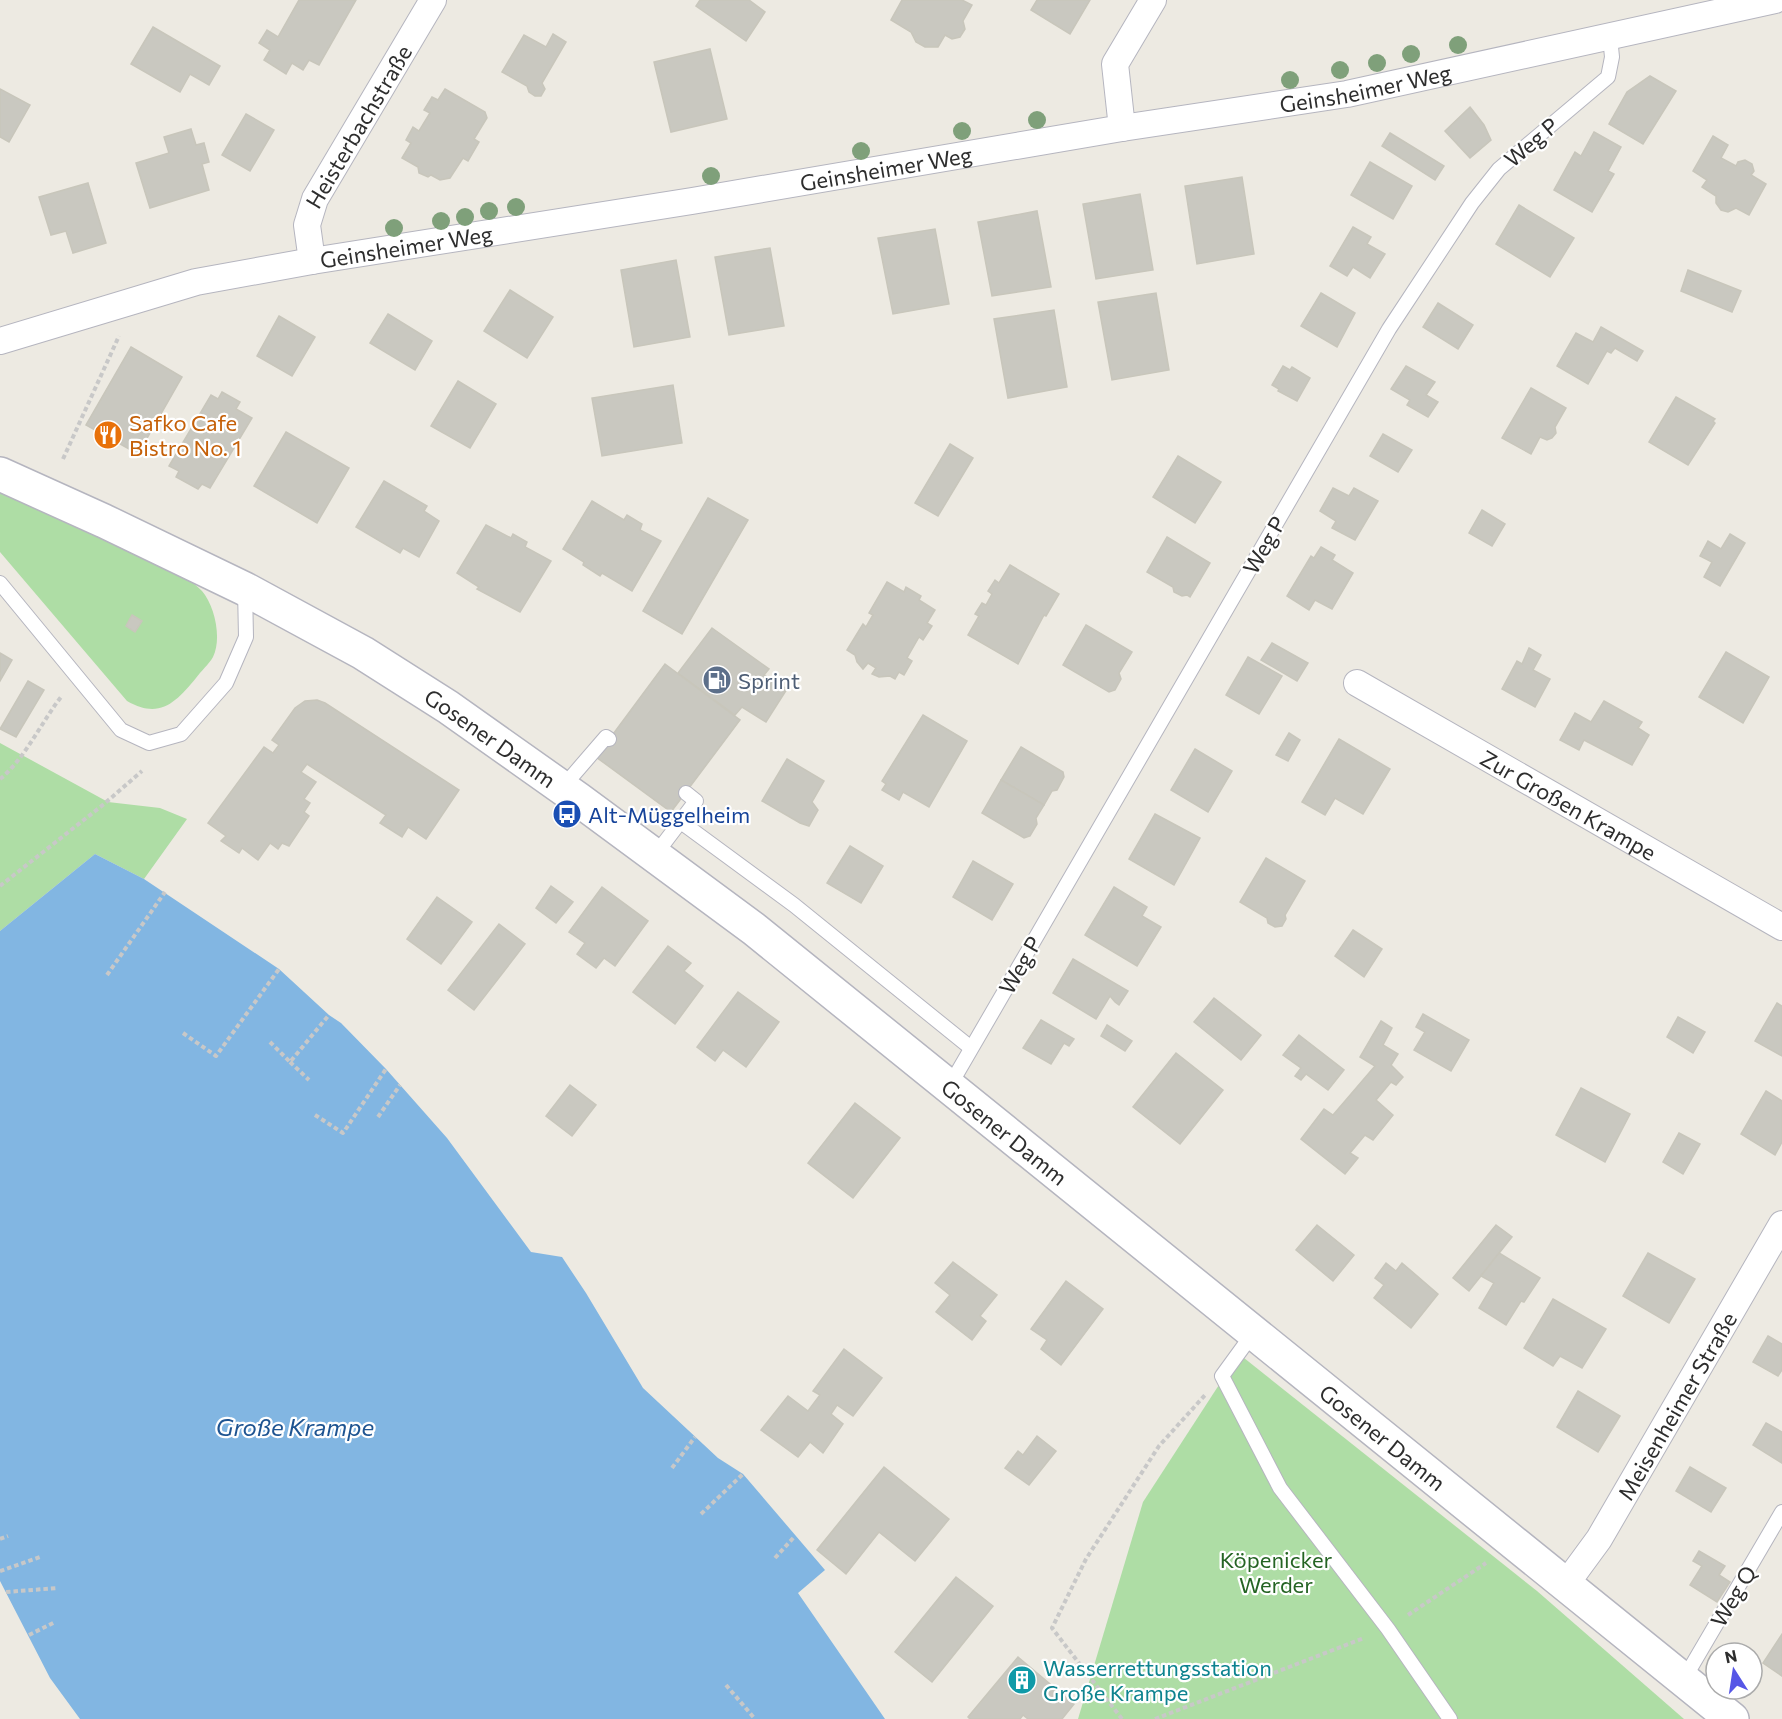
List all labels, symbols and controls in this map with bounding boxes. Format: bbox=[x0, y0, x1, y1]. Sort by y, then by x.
street label: Heisterbachstraße bbox=[299, 40, 417, 213]
street label: Geinsheimer Weg bbox=[1278, 58, 1454, 118]
street label: Weg P bbox=[1498, 112, 1564, 172]
street label: Geinsheimer Weg bbox=[798, 140, 974, 196]
street label: Geinsheimer Weg bbox=[318, 219, 494, 273]
place label: Safko Cafe Bistro No. 1 bbox=[129, 409, 242, 461]
restaurant icon: Safko Cafe Bistro No. 1 bbox=[92, 419, 124, 451]
street label: Weg P bbox=[1237, 511, 1291, 579]
fuel station icon: Sprint bbox=[701, 664, 733, 696]
place label: Sprint bbox=[738, 667, 800, 694]
street label: Gosener Damm bbox=[420, 682, 561, 793]
street label: Zur Großen Krampe bbox=[1476, 743, 1661, 866]
bus stop icon: Alt-Müggelheim bbox=[551, 798, 583, 830]
place label: Alt-Müggelheim bbox=[588, 801, 750, 828]
street label: Weg P bbox=[993, 931, 1047, 999]
street label: Gosener Damm bbox=[936, 1073, 1073, 1190]
street label: Meisenheimer Straße bbox=[1611, 1307, 1742, 1505]
street label: Gosener Damm bbox=[1314, 1378, 1451, 1496]
water label: Große Krampe bbox=[216, 1412, 374, 1441]
park label: Köpenicker Werder bbox=[1220, 1546, 1333, 1598]
street label: Weg Q bbox=[1704, 1560, 1762, 1632]
north arrow bbox=[1704, 1641, 1764, 1701]
text: N bbox=[1723, 1645, 1739, 1666]
place label: Wasserrettungsstation Große Krampe bbox=[1043, 1654, 1272, 1706]
building icon: Wasserrettungsstation Große Krampe bbox=[1006, 1664, 1038, 1696]

